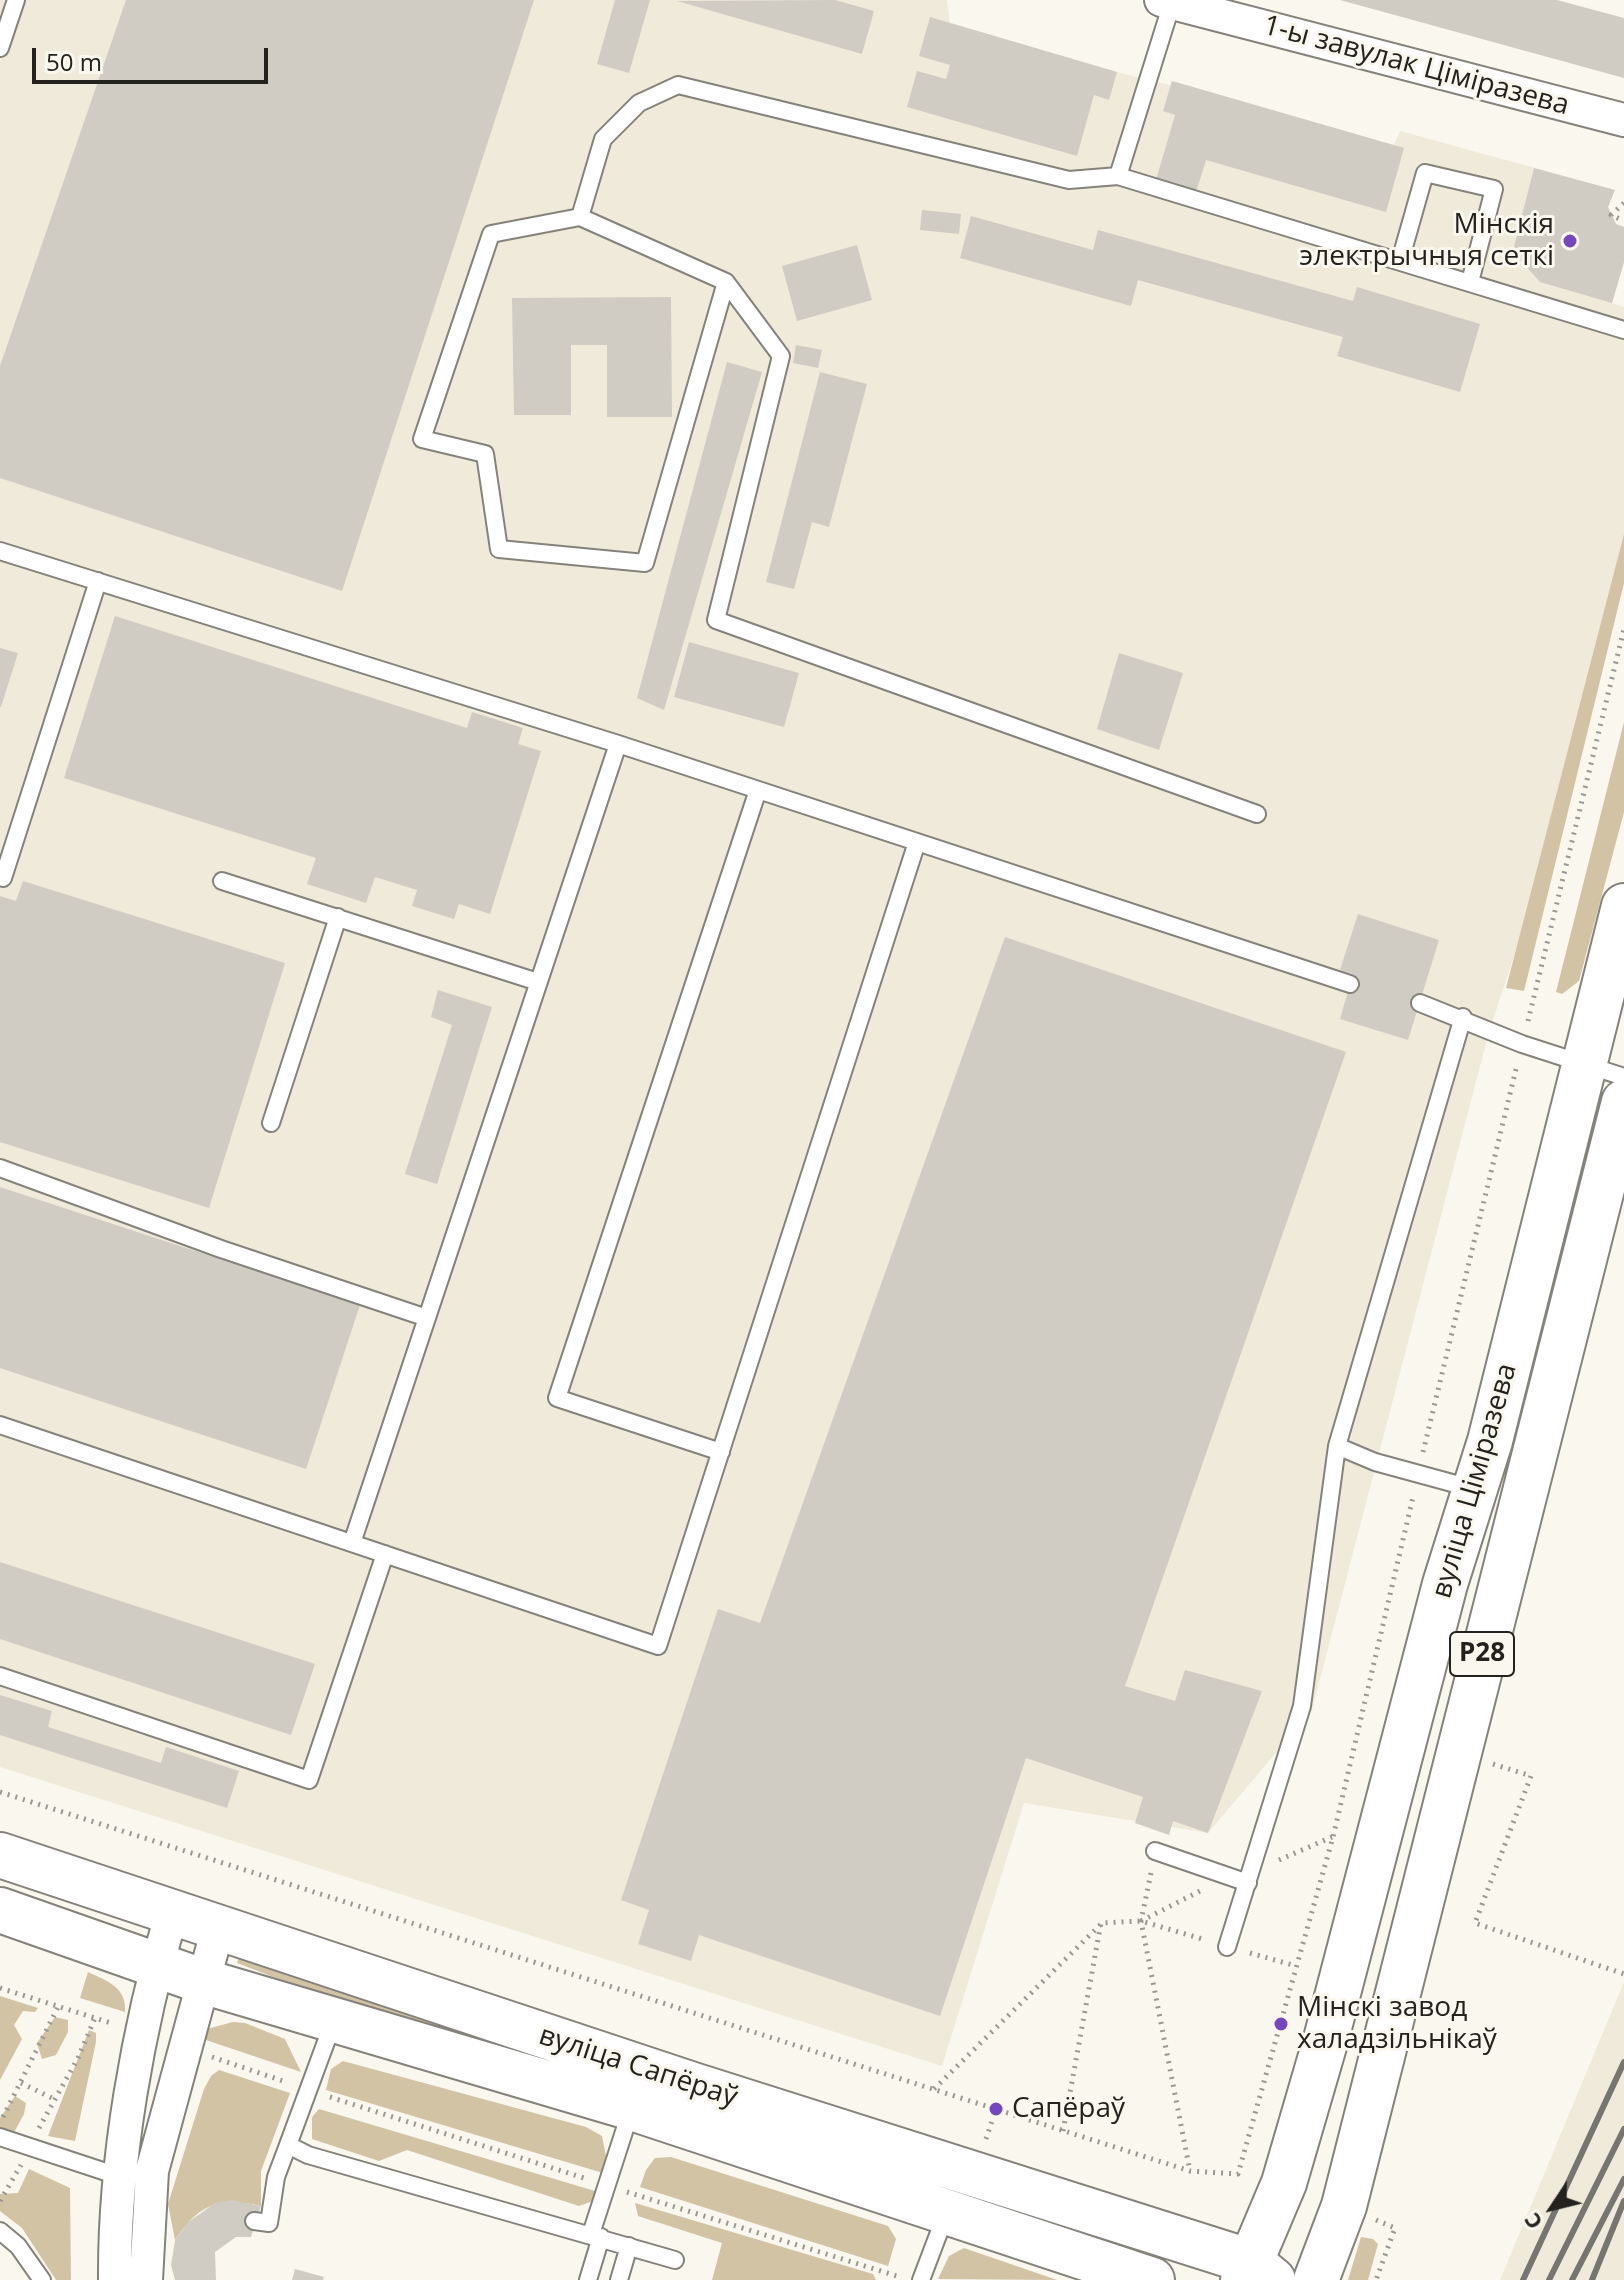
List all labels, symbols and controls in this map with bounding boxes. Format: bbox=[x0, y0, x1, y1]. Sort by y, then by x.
street label: 1-ы завулак Ціміразева bbox=[1259, 9, 1573, 123]
scale bar bbox=[36, 32, 272, 82]
text: 50 m bbox=[46, 45, 102, 78]
place label: Мінскія электрычныя сеткі bbox=[1299, 208, 1554, 274]
marker: Мінскія электрычныя сеткі bbox=[1561, 232, 1579, 250]
street label: вуліца Ціміразева bbox=[1425, 1360, 1525, 1602]
road number: Р28 bbox=[1450, 1632, 1514, 1676]
place label: Мінскі завод халадзільнікаў bbox=[1297, 1991, 1497, 2057]
marker: Мінскі завод халадзільнікаў bbox=[1272, 2015, 1290, 2033]
street label: вуліца Сапёраў bbox=[535, 2019, 741, 2115]
place label: Сапёраў bbox=[1012, 2092, 1125, 2126]
marker: Сапёраў bbox=[987, 2100, 1005, 2118]
north arrow bbox=[1512, 2168, 1592, 2248]
text: С bbox=[1516, 2207, 1549, 2236]

